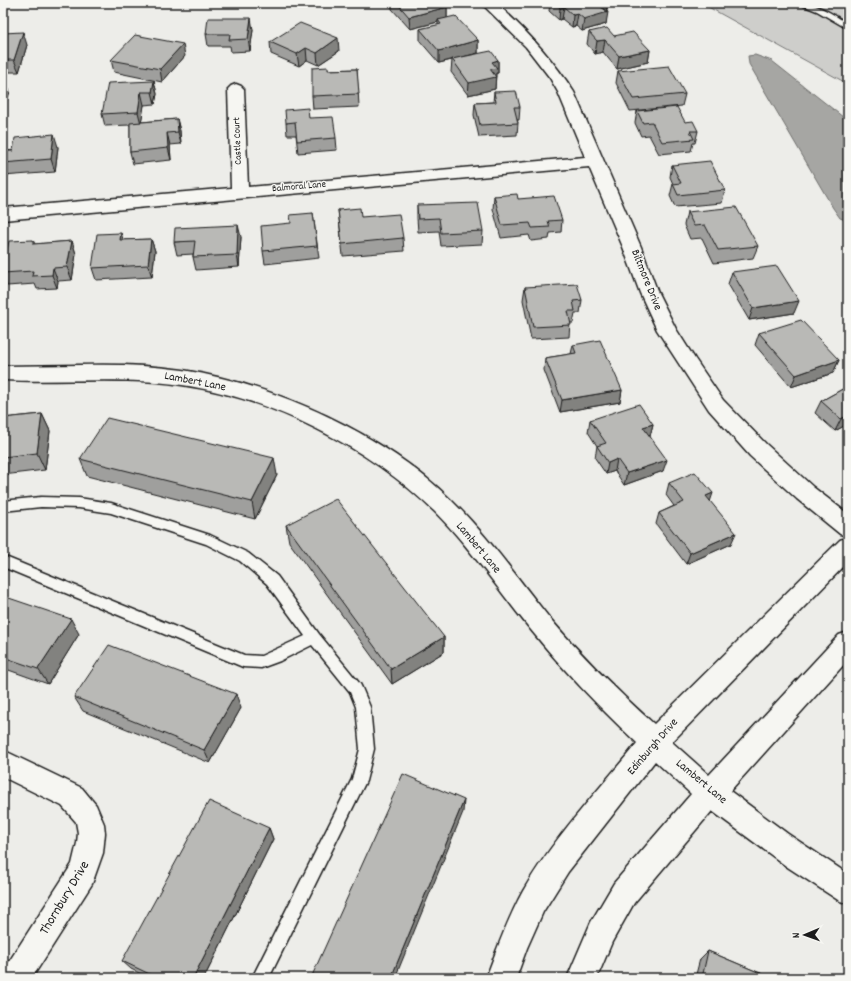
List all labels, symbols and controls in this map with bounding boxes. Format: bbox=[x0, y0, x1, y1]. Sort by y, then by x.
street label: Castle Court bbox=[230, 117, 246, 165]
street label: Balmoral Lane bbox=[271, 178, 327, 196]
street label: Biltmore Drive bbox=[626, 247, 666, 313]
street label: Lambert Lane bbox=[163, 368, 227, 396]
street label: Lambert Lane bbox=[451, 519, 505, 577]
street label: Edinburgh Drive bbox=[624, 715, 682, 779]
street label: Lambert Lane bbox=[672, 755, 730, 809]
street label: Thornbury Drive bbox=[35, 857, 95, 939]
north arrow bbox=[785, 915, 825, 955]
text: N bbox=[789, 932, 805, 938]

